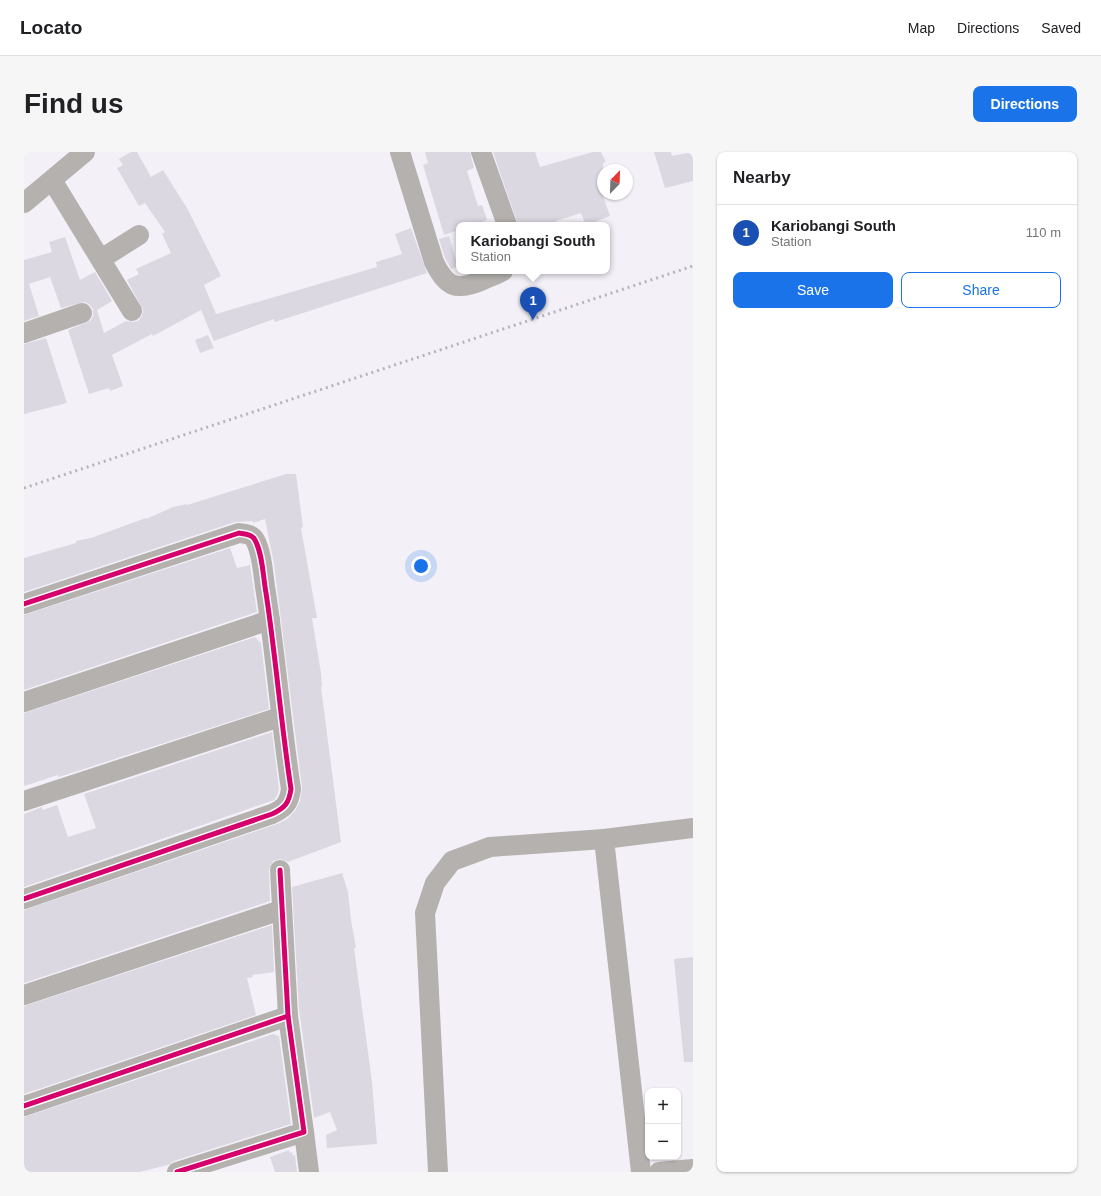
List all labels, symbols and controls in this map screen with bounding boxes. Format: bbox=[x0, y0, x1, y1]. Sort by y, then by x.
text: Locato bbox=[20, 17, 82, 38]
text: Map bbox=[908, 20, 935, 36]
text: Directions bbox=[957, 20, 1019, 36]
text: Saved bbox=[1041, 20, 1081, 36]
button: Directions bbox=[973, 86, 1077, 122]
text: Find us bbox=[24, 88, 124, 119]
north arrow bbox=[597, 164, 633, 200]
text: Nearby bbox=[733, 168, 791, 187]
text: Kariobangi South bbox=[771, 217, 896, 234]
popup bbox=[456, 222, 610, 274]
text: 1 bbox=[742, 225, 750, 240]
text: 110 m bbox=[1026, 225, 1061, 240]
text: Kariobangi South bbox=[471, 232, 596, 249]
text: Station bbox=[771, 234, 811, 249]
text: Station bbox=[471, 249, 511, 264]
button: Save bbox=[733, 272, 893, 308]
button: Share bbox=[901, 272, 1061, 308]
pin: 1 bbox=[520, 287, 546, 320]
your location bbox=[411, 556, 431, 576]
map controls bbox=[645, 1088, 681, 1160]
button: + bbox=[645, 1088, 681, 1124]
button: − bbox=[645, 1124, 681, 1160]

